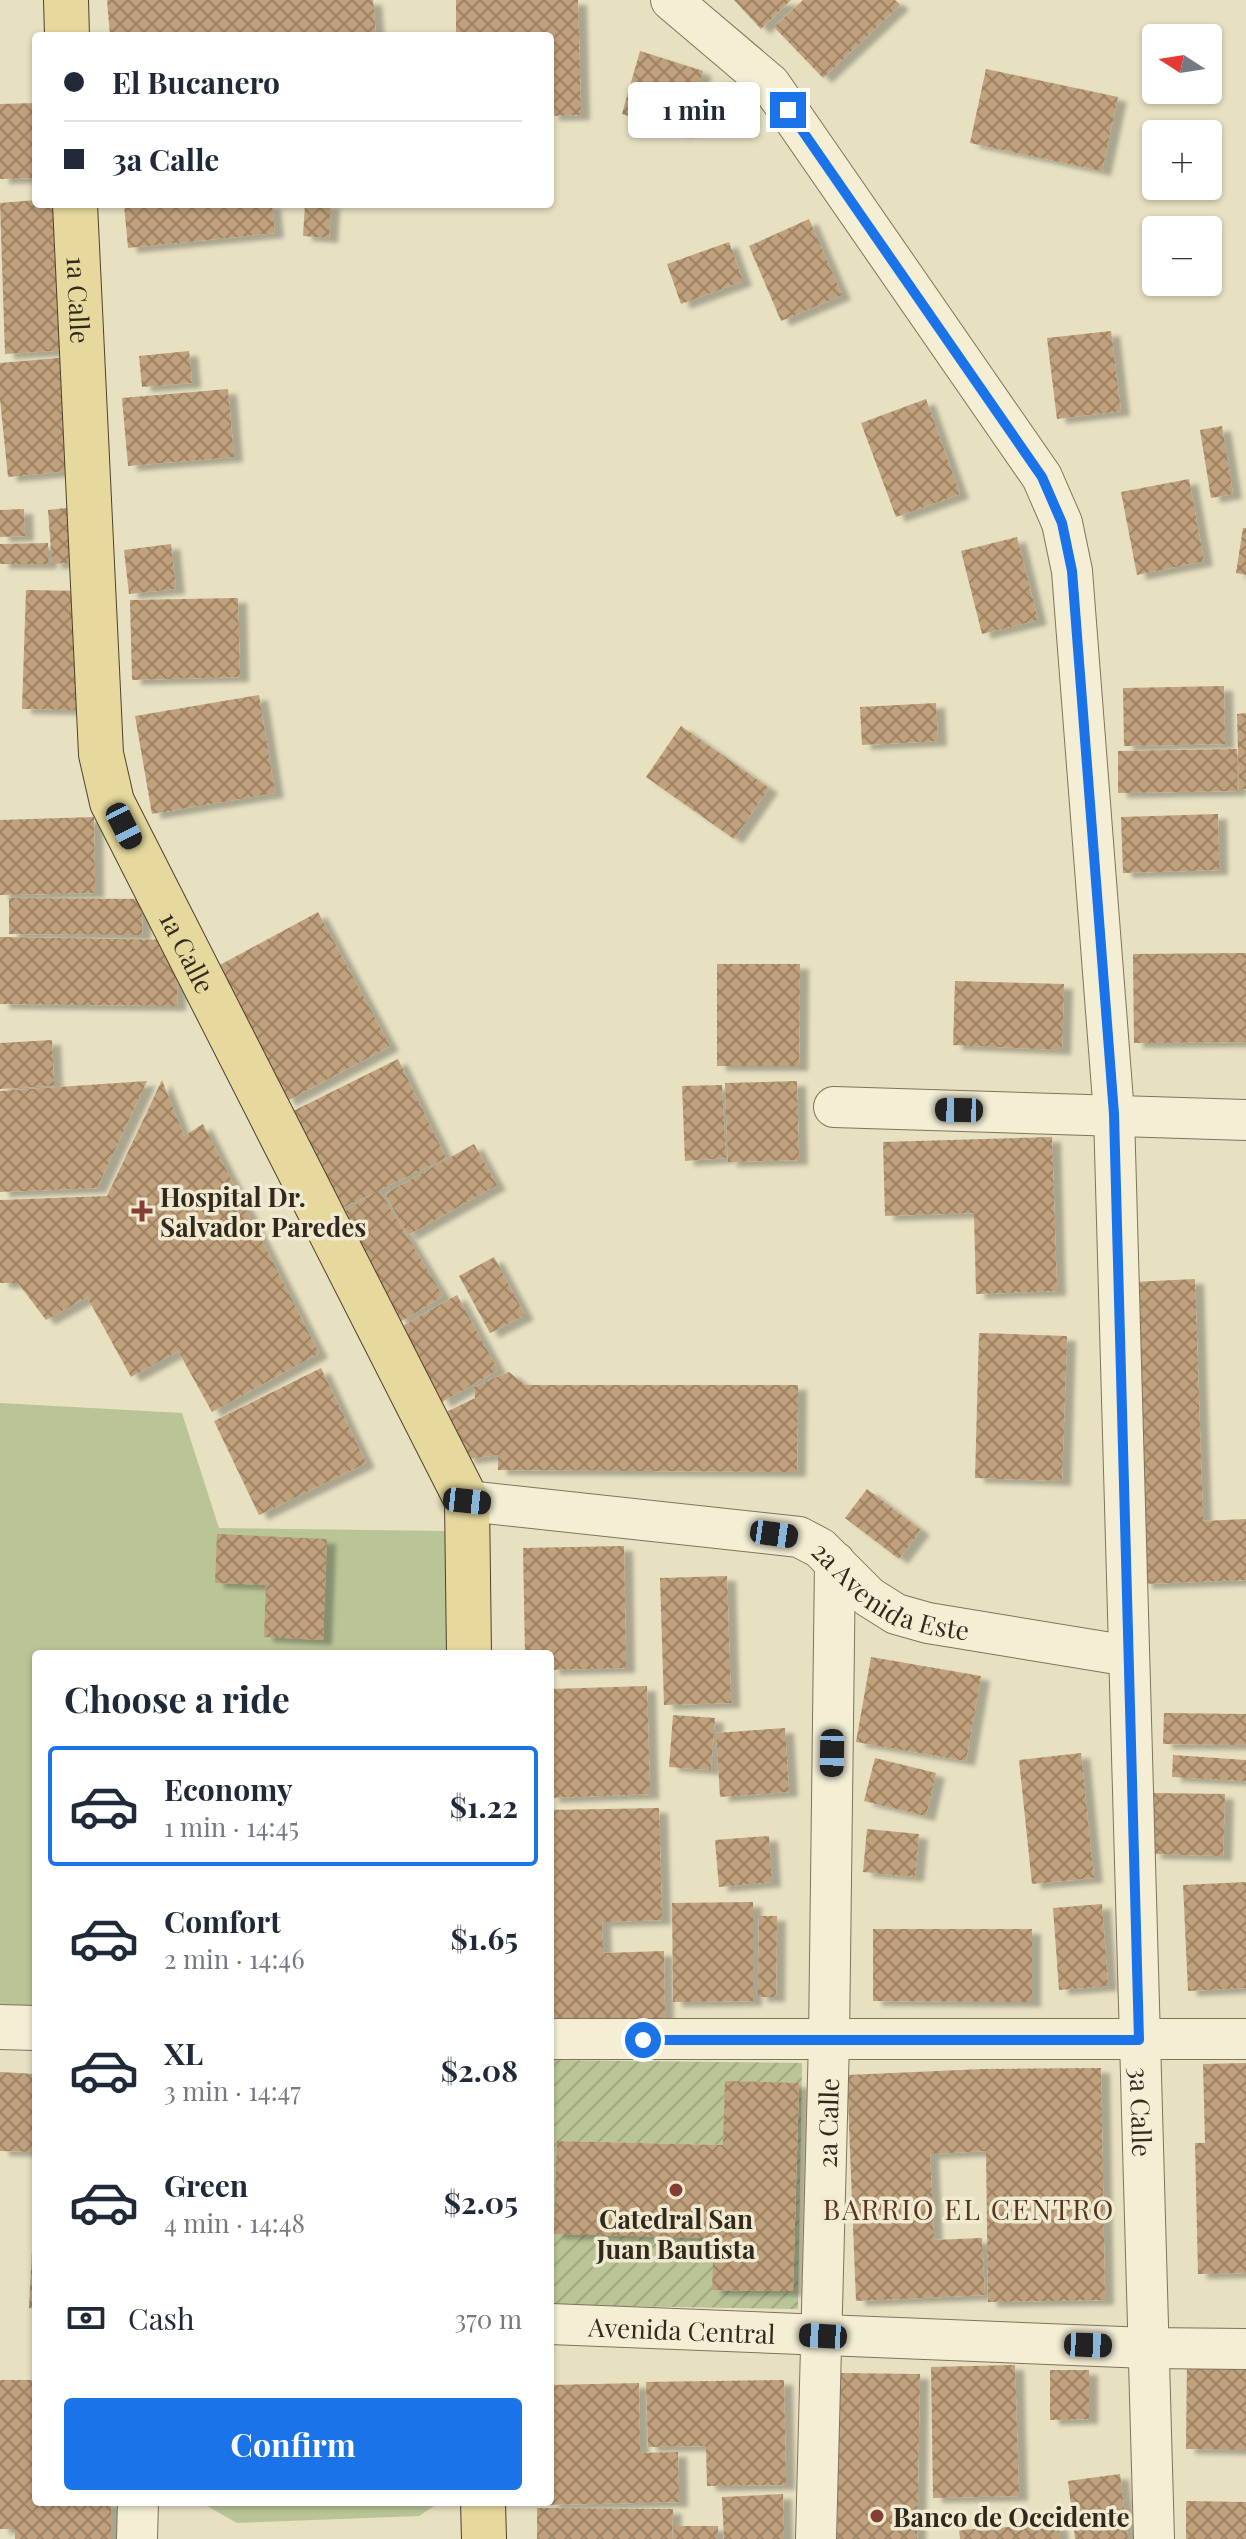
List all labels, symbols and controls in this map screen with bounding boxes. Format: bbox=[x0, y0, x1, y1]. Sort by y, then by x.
north arrow bbox=[1142, 24, 1222, 104]
map controls bbox=[1142, 24, 1222, 296]
text: El Bucanero bbox=[112, 62, 280, 102]
callout: 1 min bbox=[628, 82, 760, 138]
text: 1 min bbox=[662, 92, 726, 127]
route end bbox=[770, 92, 806, 128]
button: + bbox=[1142, 120, 1222, 200]
text: 3a Calle bbox=[112, 139, 219, 179]
button: − bbox=[1142, 216, 1222, 296]
street label: 1a Calle bbox=[60, 255, 99, 344]
car bbox=[102, 799, 146, 853]
street label: 1a Calle bbox=[153, 905, 224, 999]
car bbox=[935, 1098, 983, 1122]
place label: Hospital Dr. Salvador Paredes bbox=[160, 1179, 366, 1244]
marker: Hospital Dr. Salvador Paredes bbox=[131, 1200, 153, 1222]
car bbox=[442, 1487, 492, 1515]
car bbox=[749, 1519, 799, 1549]
street label: 2a Avenida Este bbox=[805, 1533, 972, 1647]
text: Choose a ride bbox=[64, 1674, 290, 1722]
car bbox=[820, 1729, 844, 1777]
text: Economy bbox=[164, 1769, 293, 1809]
icon: car bbox=[68, 1770, 140, 1842]
text: $1.22 bbox=[450, 1786, 518, 1826]
text: 1 min · 14:45 bbox=[164, 1809, 299, 1844]
text: Comfort bbox=[164, 1901, 281, 1941]
icon: car bbox=[68, 1902, 140, 1974]
text: $1.65 bbox=[451, 1918, 518, 1958]
text: 2 min · 14:46 bbox=[164, 1941, 305, 1976]
route start bbox=[625, 2022, 661, 2058]
text: XL bbox=[164, 2033, 203, 2073]
icon: car bbox=[68, 2034, 140, 2106]
text: $2.08 bbox=[441, 2050, 518, 2090]
street label: 3a Calle bbox=[1123, 2067, 1161, 2157]
text: 3 min · 14:47 bbox=[164, 2073, 301, 2108]
street label: 2a Calle bbox=[808, 2078, 846, 2169]
text: Green bbox=[164, 2165, 248, 2205]
icon: car bbox=[68, 2166, 140, 2238]
marker: Catedral San Juan Bautista bbox=[667, 2181, 685, 2199]
text: $2.05 bbox=[444, 2182, 518, 2222]
district label: BARRIO EL CENTRO bbox=[823, 2190, 1115, 2227]
place label: Catedral San Juan Bautista bbox=[595, 2201, 756, 2266]
text: 4 min · 14:48 bbox=[164, 2205, 305, 2240]
icon: cash bbox=[64, 2296, 108, 2340]
text: Cash bbox=[128, 2298, 195, 2338]
text: 370 m bbox=[455, 2301, 522, 2336]
street label: Avenida Central bbox=[587, 2308, 776, 2351]
car bbox=[798, 2323, 848, 2349]
car bbox=[1064, 2332, 1112, 2358]
button: Confirm bbox=[64, 2398, 522, 2490]
place label: Banco de Occidente bbox=[893, 2499, 1129, 2534]
marker: Banco de Occidente bbox=[868, 2507, 886, 2525]

